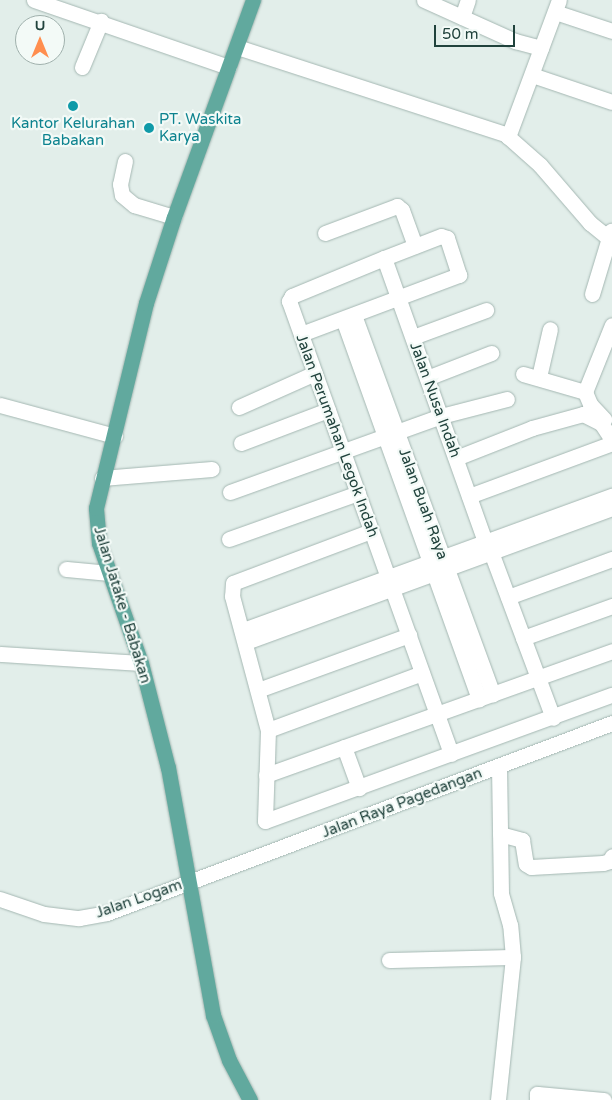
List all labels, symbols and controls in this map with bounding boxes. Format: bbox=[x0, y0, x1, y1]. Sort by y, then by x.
north arrow bbox=[15, 15, 65, 65]
scale bar bbox=[437, 15, 518, 47]
text: U bbox=[35, 17, 45, 34]
text: 50 m bbox=[442, 25, 479, 43]
marker: Kantor Kelurahan Babakan bbox=[67, 100, 79, 112]
place label: PT. Waskita Karya bbox=[159, 110, 242, 145]
place label: Kantor Kelurahan Babakan bbox=[11, 114, 135, 149]
marker: PT. Waskita Karya bbox=[143, 122, 155, 134]
street label: Jalan Perumahan Legok Indah bbox=[292, 332, 382, 540]
street label: Jalan Nusa Indah bbox=[406, 340, 464, 460]
street label: Jalan Buah Raya bbox=[395, 446, 451, 562]
street label: Jalan Jatake - Babakan bbox=[90, 525, 154, 685]
street label: Jalan Raya Pagedangan bbox=[319, 764, 485, 842]
street label: Jalan Logam bbox=[94, 876, 184, 922]

